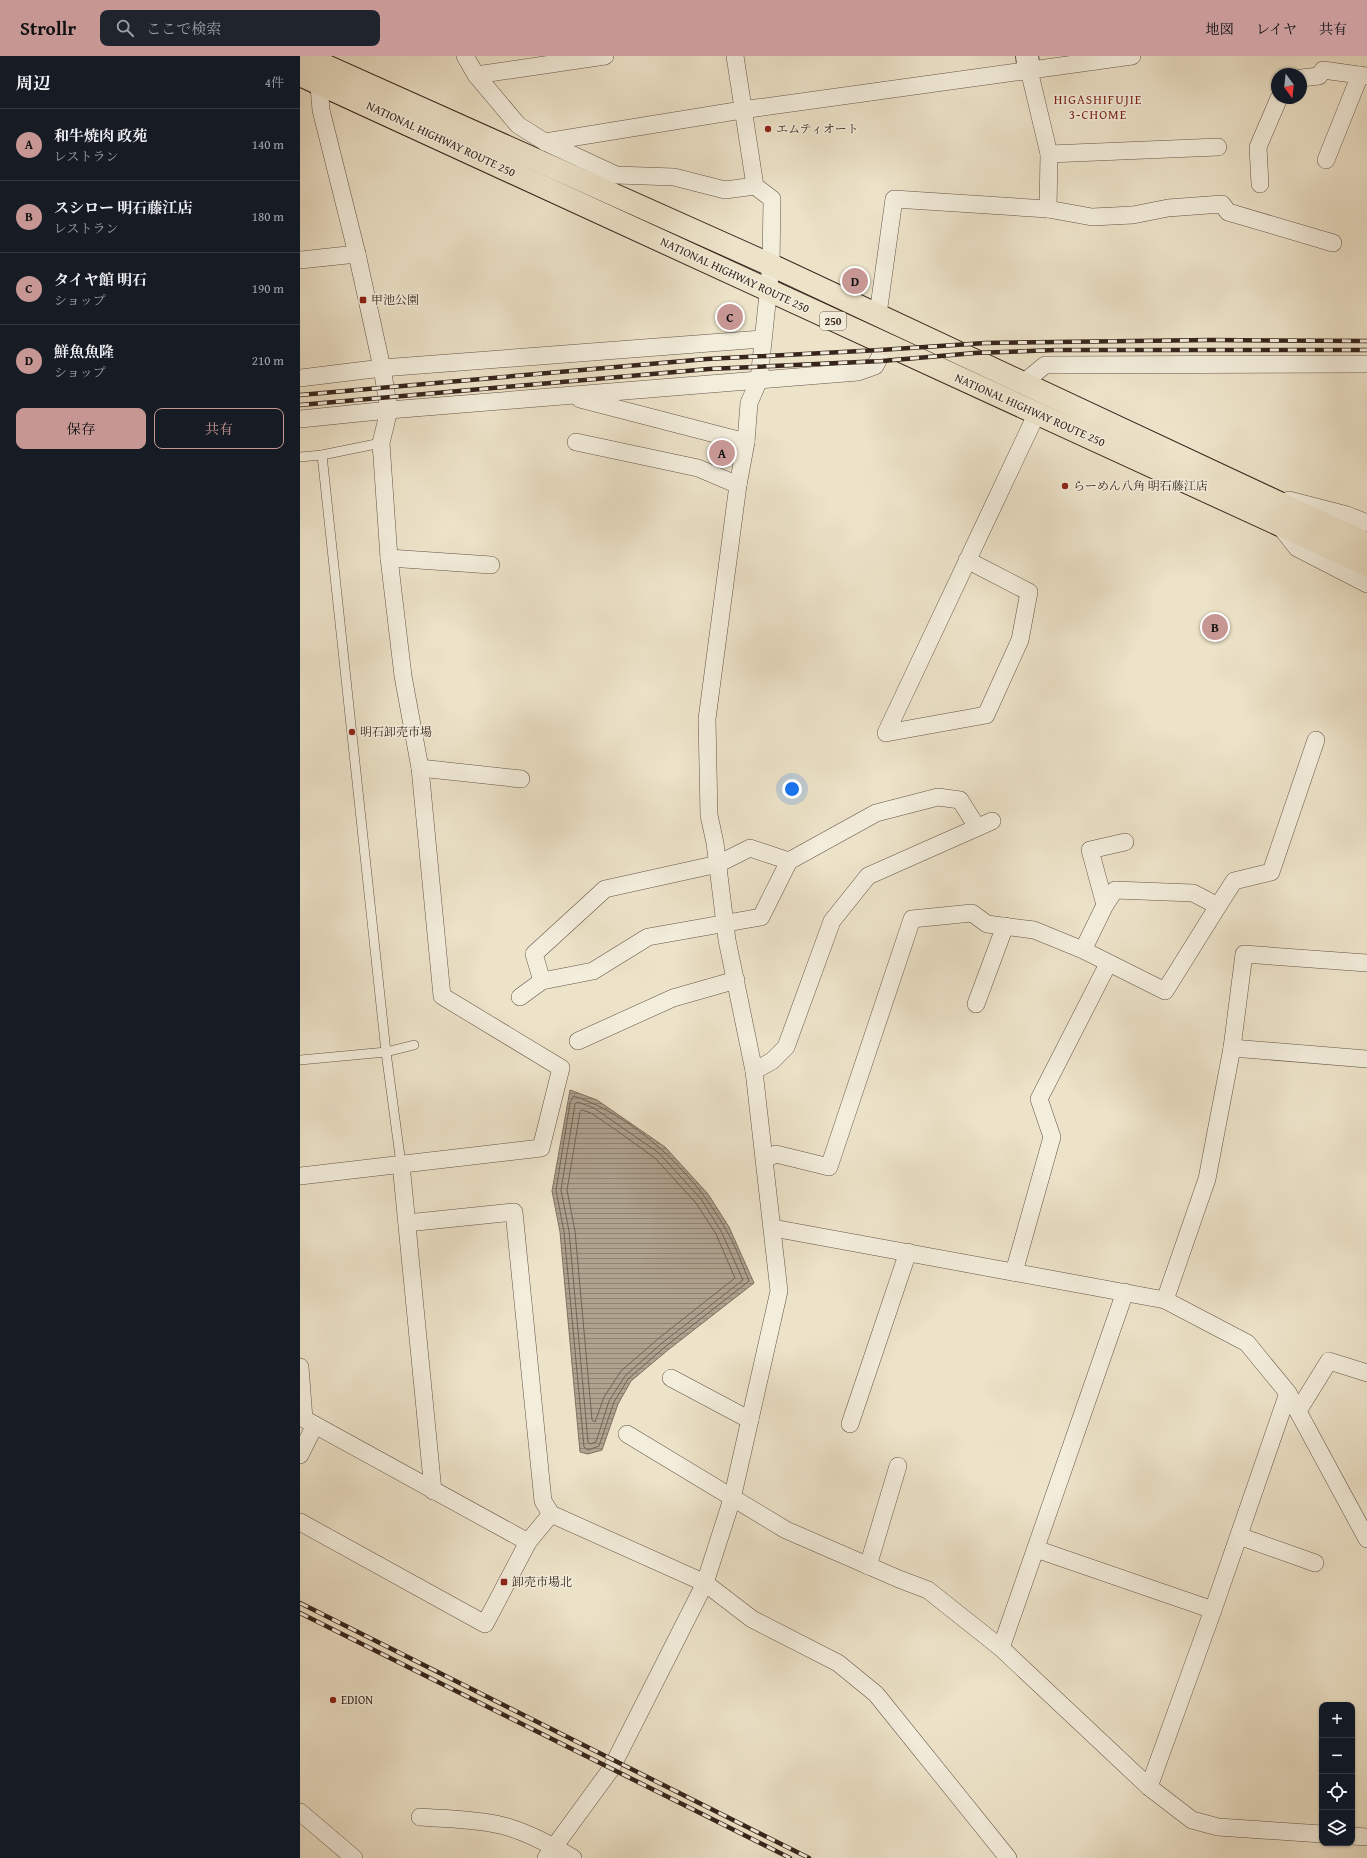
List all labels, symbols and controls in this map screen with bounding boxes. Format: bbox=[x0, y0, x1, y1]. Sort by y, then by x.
search box bbox=[100, 10, 380, 46]
text: Strollr bbox=[20, 14, 76, 42]
icon: search bbox=[114, 17, 136, 39]
text: ここで検索 bbox=[146, 18, 221, 39]
text: 地図 bbox=[1206, 19, 1234, 39]
text: レイヤ bbox=[1256, 19, 1297, 39]
text: 共有 bbox=[1319, 19, 1347, 39]
north arrow bbox=[1271, 68, 1307, 104]
text: 周辺 bbox=[16, 70, 50, 95]
text: 4件 bbox=[265, 73, 284, 92]
district label: HIGASHIFUJIE 3-CHOME bbox=[1054, 90, 1142, 124]
street label: NATIONAL HIGHWAY ROUTE 250 bbox=[364, 96, 519, 181]
place label: エムティオート bbox=[776, 120, 859, 137]
marker: エムティオート bbox=[763, 124, 773, 134]
text: 和牛焼肉 政苑 bbox=[54, 125, 147, 146]
text: A bbox=[25, 135, 33, 154]
text: 140 m bbox=[252, 135, 284, 154]
text: レストラン bbox=[54, 147, 119, 166]
text: スシロー 明石藤江店 bbox=[54, 197, 192, 218]
text: B bbox=[25, 207, 33, 226]
text: 180 m bbox=[252, 207, 284, 226]
text: レストラン bbox=[54, 219, 119, 238]
street label: NATIONAL HIGHWAY ROUTE 250 bbox=[658, 232, 813, 317]
pin: D bbox=[842, 266, 868, 296]
text: タイヤ館 明石 bbox=[54, 269, 147, 290]
text: C bbox=[25, 279, 33, 298]
text: 190 m bbox=[252, 279, 284, 298]
text: ショップ bbox=[54, 291, 106, 310]
place label: 甲池公園 bbox=[371, 291, 419, 308]
marker: 甲池公園 bbox=[358, 295, 368, 305]
pin: C bbox=[717, 302, 743, 332]
road number: 250 bbox=[820, 312, 846, 330]
text: 鮮魚魚隆 bbox=[54, 341, 114, 362]
text: D bbox=[25, 351, 33, 370]
text: 210 m bbox=[252, 351, 284, 370]
text: ショップ bbox=[54, 363, 106, 382]
street label: NATIONAL HIGHWAY ROUTE 250 bbox=[952, 369, 1108, 450]
button: 保存 bbox=[16, 408, 146, 449]
button: 共有 bbox=[154, 408, 284, 449]
pin: A bbox=[709, 438, 735, 468]
place label: らーめん八角 明石藤江店 bbox=[1073, 477, 1208, 494]
marker: らーめん八角 明石藤江店 bbox=[1060, 481, 1070, 491]
pin: B bbox=[1202, 612, 1228, 642]
place label: 明石卸売市場 bbox=[360, 723, 432, 740]
marker: 明石卸売市場 bbox=[347, 727, 357, 737]
your location bbox=[782, 779, 802, 799]
place label: 卸売市場北 bbox=[512, 1573, 572, 1590]
marker: 卸売市場北 bbox=[499, 1577, 509, 1587]
place label: EDION bbox=[341, 1691, 373, 1708]
marker: EDION bbox=[328, 1695, 338, 1705]
map controls bbox=[1319, 1702, 1355, 1846]
button: + bbox=[1319, 1702, 1355, 1738]
button: − bbox=[1319, 1738, 1355, 1774]
button: locate bbox=[1319, 1774, 1355, 1810]
button: layers bbox=[1319, 1810, 1355, 1846]

